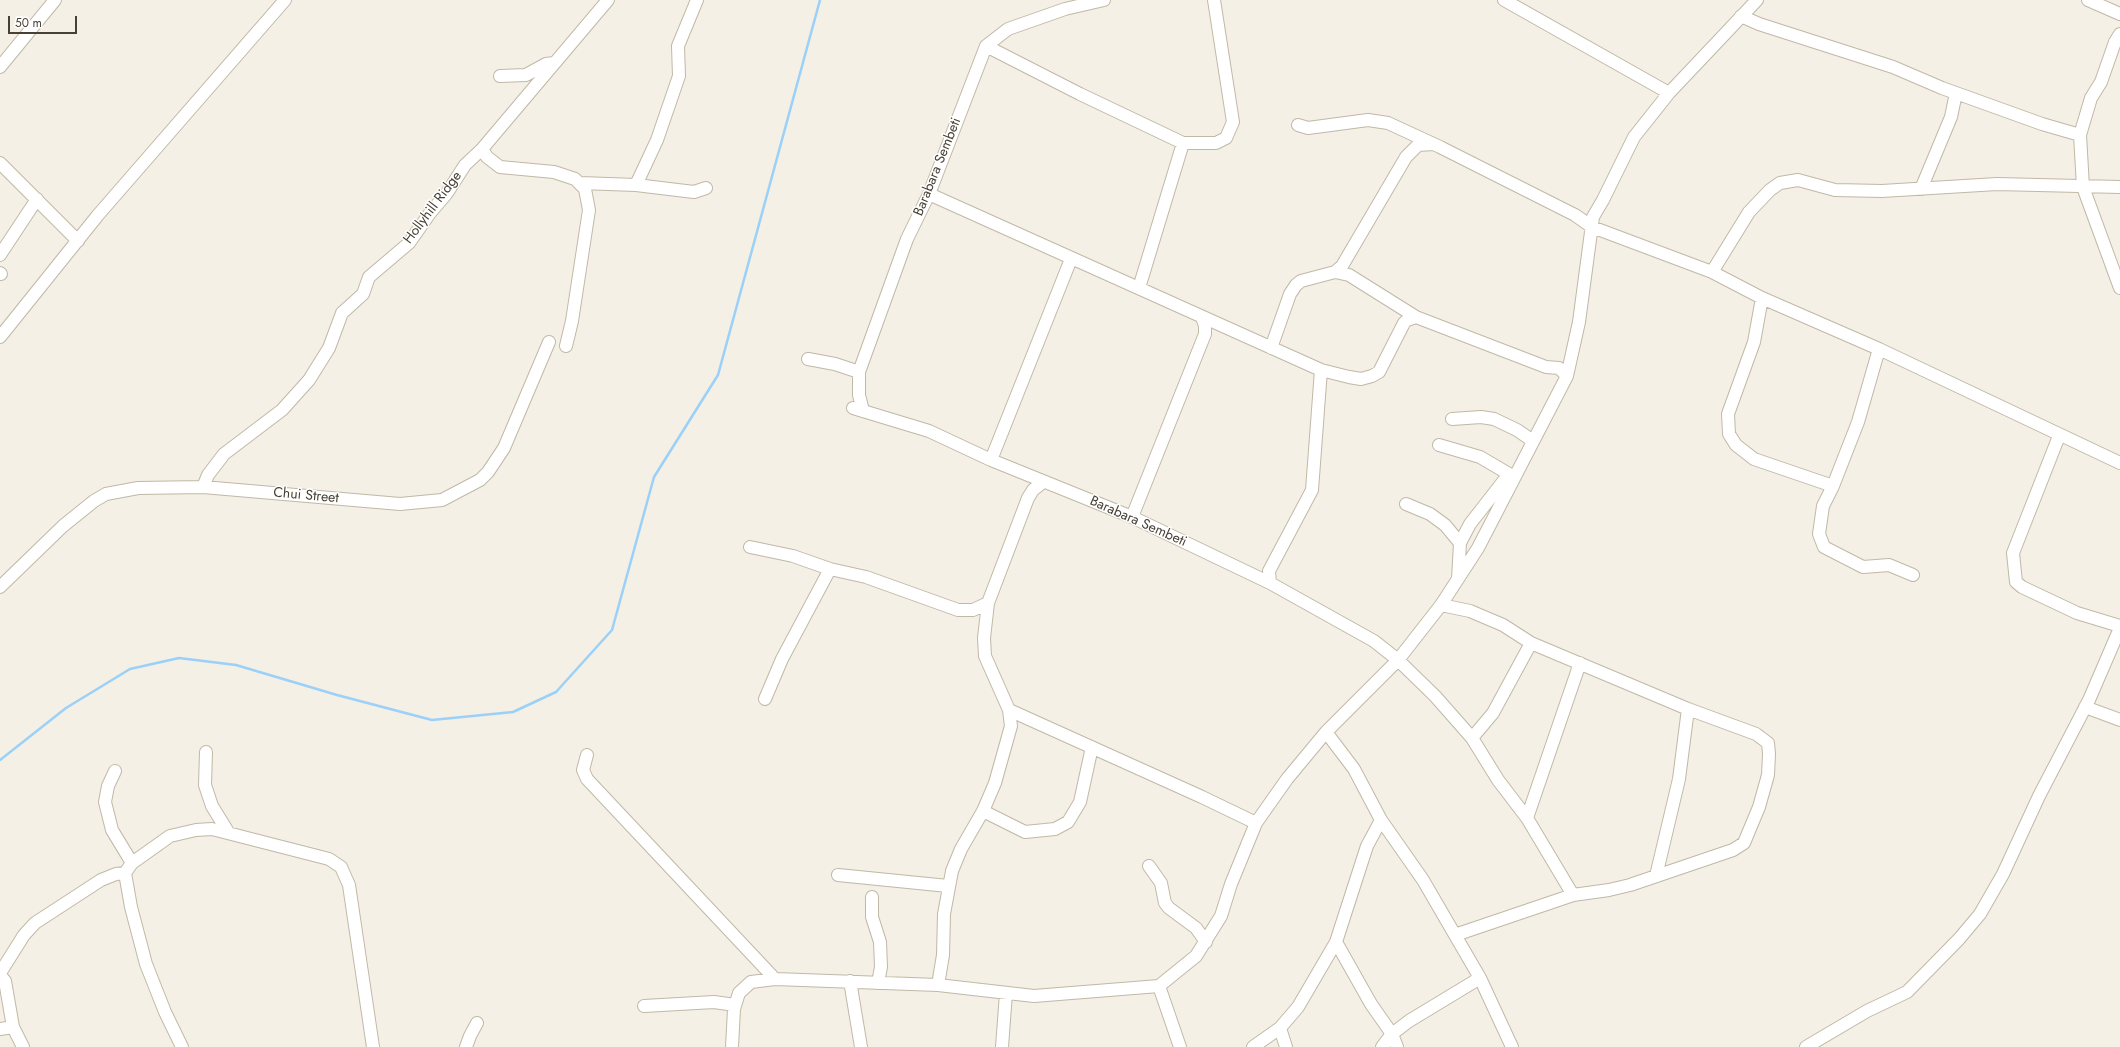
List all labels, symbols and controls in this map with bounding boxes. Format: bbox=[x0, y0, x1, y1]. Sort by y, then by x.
scale bar bbox=[10, 8, 79, 34]
text: 50 m bbox=[15, 14, 42, 32]
street label: Barabara Sembeti bbox=[911, 115, 965, 219]
street label: Hollyhill Ridge bbox=[400, 168, 466, 248]
street label: Chui Street bbox=[273, 485, 339, 507]
street label: Barabara Sembeti bbox=[1087, 493, 1189, 551]

